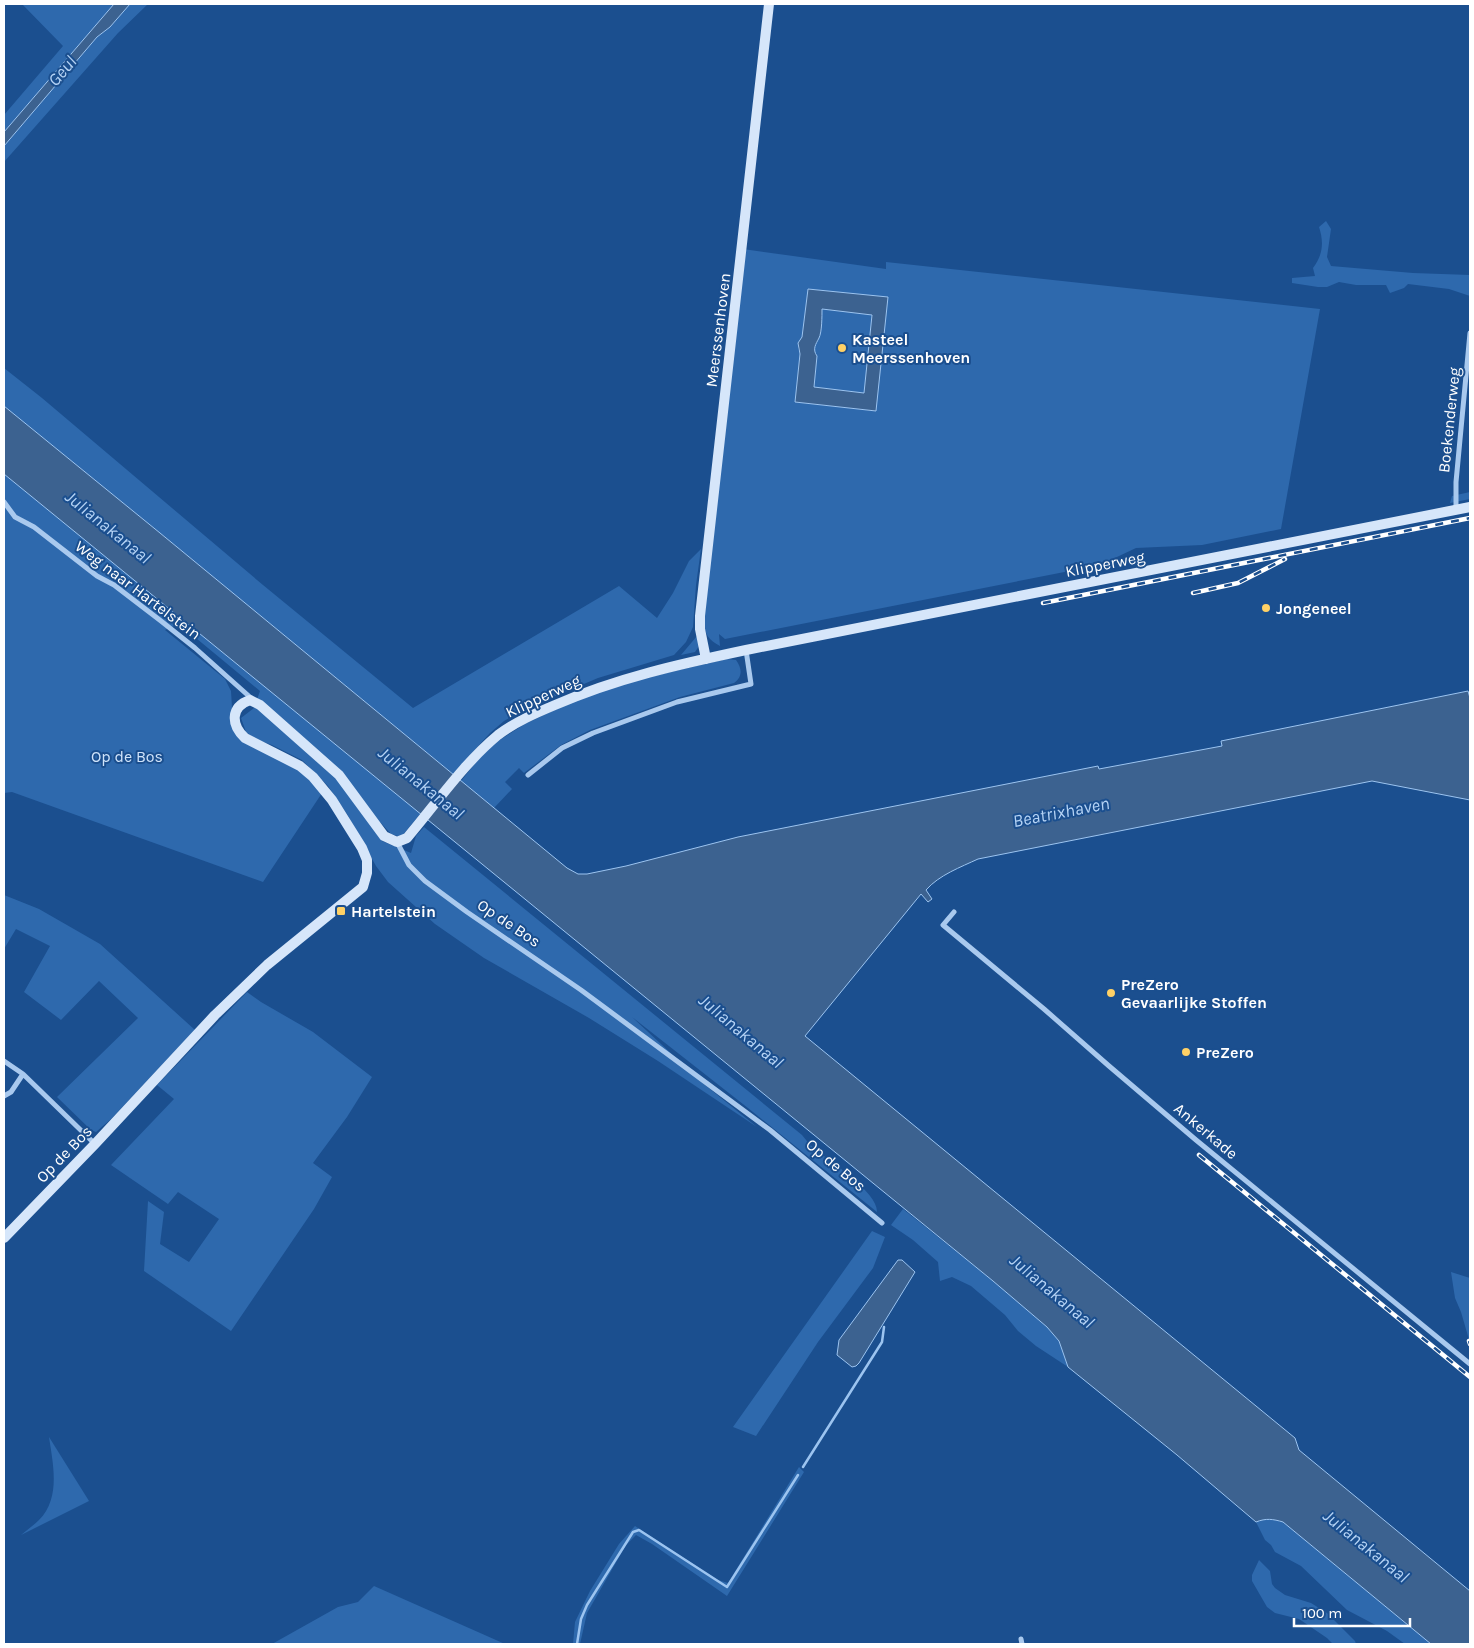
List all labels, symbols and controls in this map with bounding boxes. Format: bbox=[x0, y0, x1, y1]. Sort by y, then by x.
water label: Geul bbox=[43, 51, 81, 91]
street label: Meerssenhoven bbox=[702, 272, 734, 388]
place label: Kasteel Meerssenhoven bbox=[852, 330, 970, 367]
marker: Kasteel Meerssenhoven bbox=[836, 342, 848, 354]
street label: Boekenderweg bbox=[1434, 366, 1464, 474]
water label: Julianakanaal bbox=[61, 486, 156, 569]
street label: Weg naar Hartelstein bbox=[71, 536, 205, 644]
street label: Klipperweg bbox=[1064, 547, 1146, 581]
place label: Jongeneel bbox=[1276, 599, 1352, 618]
marker: Jongeneel bbox=[1260, 602, 1272, 614]
street label: Klipperweg bbox=[502, 670, 584, 722]
water label: Julianakanaal bbox=[374, 742, 469, 825]
park label: Op de Bos bbox=[91, 747, 163, 766]
water label: Beatrixhaven bbox=[1011, 792, 1111, 832]
street label: Op de Bos bbox=[474, 895, 544, 951]
place label: Hartelstein bbox=[351, 902, 436, 921]
marker: Hartelstein bbox=[335, 905, 347, 917]
place label: PreZero Gevaarlijke Stoffen bbox=[1121, 975, 1267, 1012]
marker: PreZero Gevaarlijke Stoffen bbox=[1105, 987, 1117, 999]
water label: Julianakanaal bbox=[694, 989, 788, 1073]
place label: PreZero bbox=[1196, 1043, 1254, 1062]
marker: PreZero bbox=[1180, 1046, 1192, 1058]
street label: Ankerkade bbox=[1170, 1099, 1242, 1163]
street label: Op de Bos bbox=[32, 1121, 96, 1187]
street label: Op de Bos bbox=[802, 1135, 870, 1195]
water label: Julianakanaal bbox=[1005, 1249, 1099, 1333]
water label: Julianakanaal bbox=[1319, 1505, 1414, 1588]
scale bar bbox=[1294, 1596, 1410, 1628]
text: 100 m bbox=[1302, 1604, 1342, 1622]

